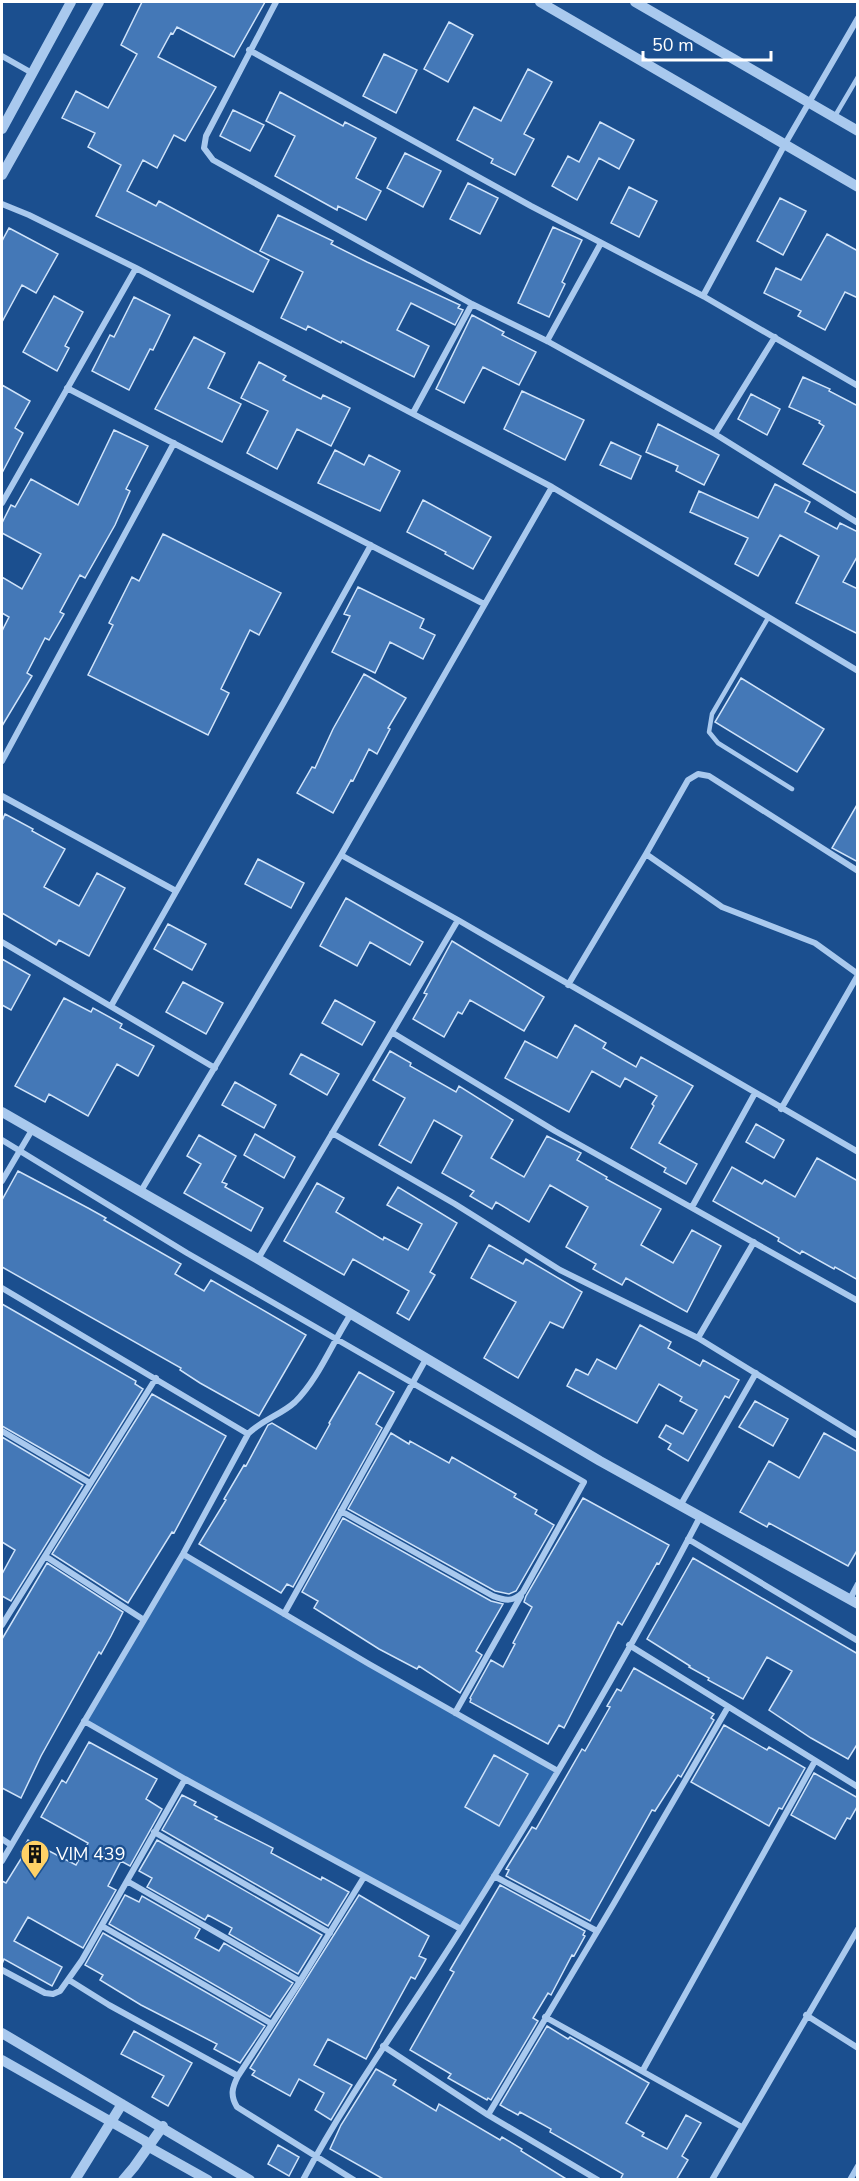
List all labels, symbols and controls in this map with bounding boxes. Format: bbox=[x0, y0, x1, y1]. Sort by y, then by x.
scale bar bbox=[643, 24, 770, 62]
text: 50 m bbox=[652, 33, 694, 57]
building icon: VIM 439 bbox=[19, 1838, 51, 1880]
place label: VIM 439 bbox=[55, 1842, 125, 1866]

